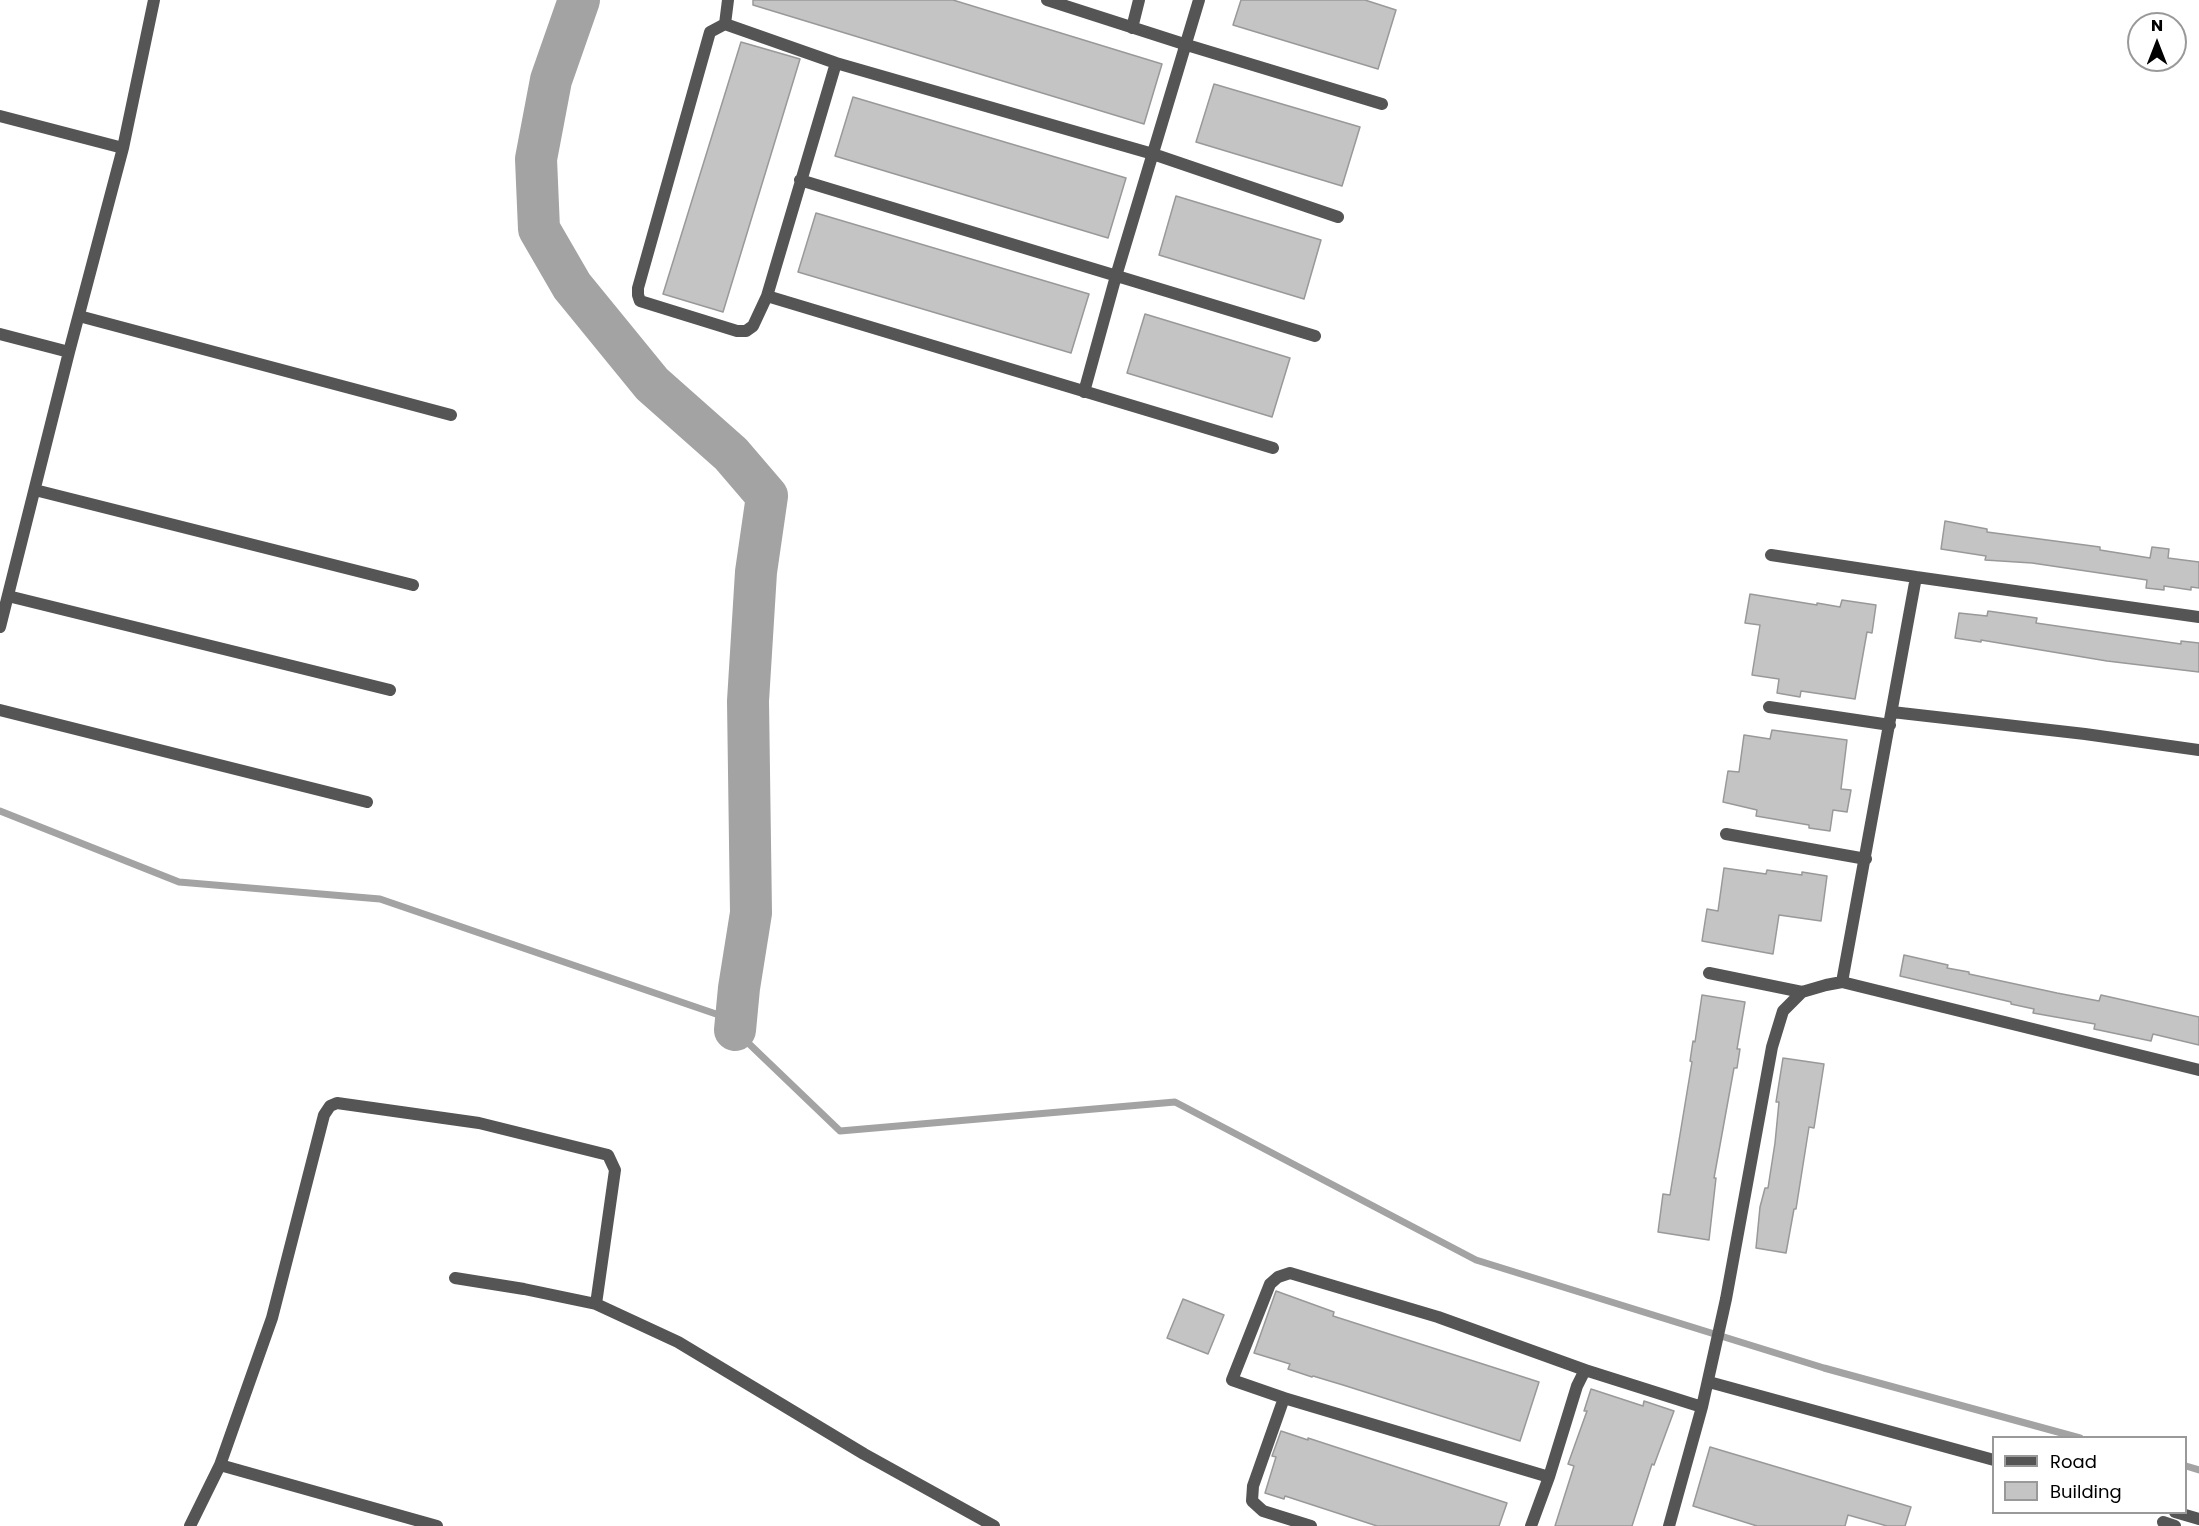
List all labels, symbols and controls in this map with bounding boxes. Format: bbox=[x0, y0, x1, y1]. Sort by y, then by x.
north arrow bbox=[2127, 12, 2187, 72]
text: N bbox=[2151, 14, 2163, 37]
legend bbox=[1992, 1436, 2187, 1514]
text: Road bbox=[2050, 1449, 2097, 1474]
text: Building bbox=[2050, 1479, 2122, 1504]

